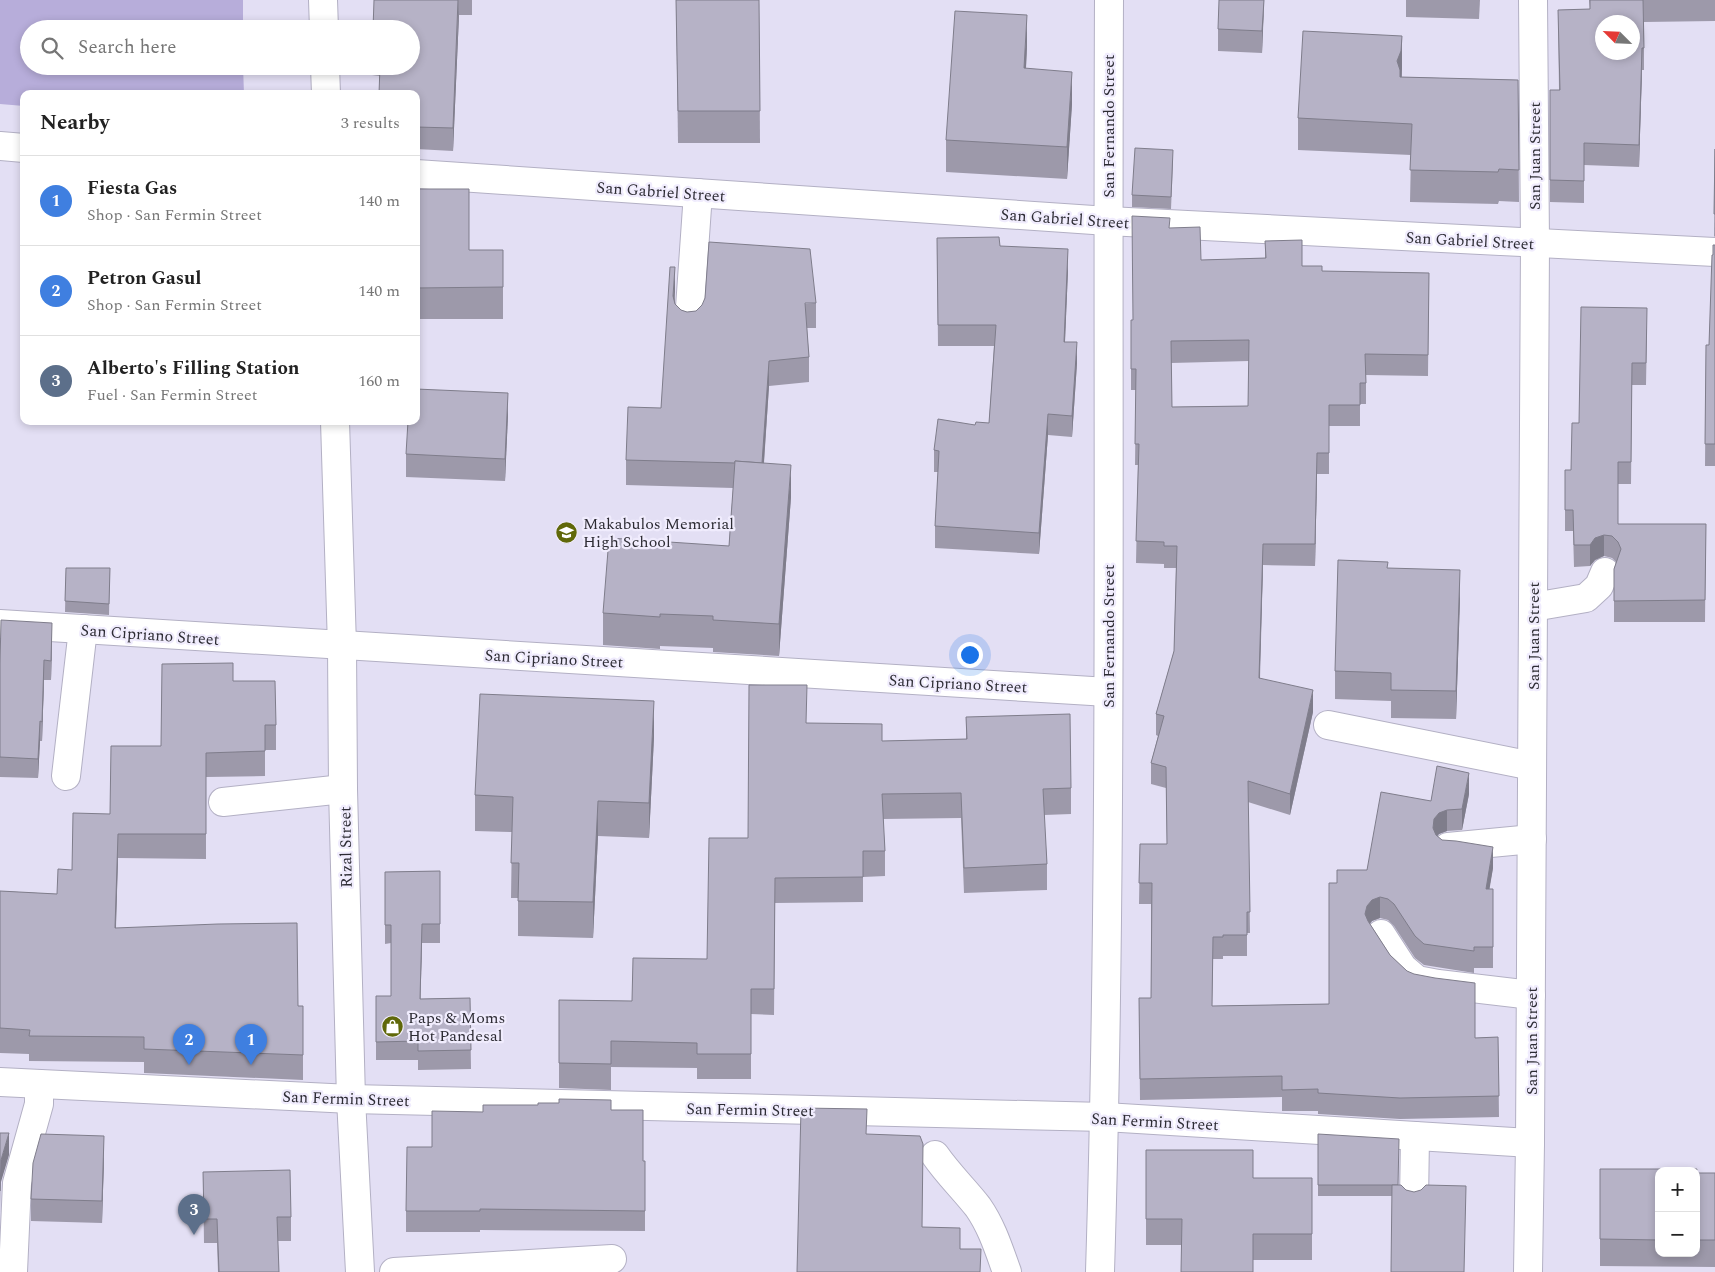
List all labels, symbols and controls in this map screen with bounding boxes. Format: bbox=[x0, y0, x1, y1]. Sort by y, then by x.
north arrow bbox=[1595, 15, 1640, 60]
search box bbox=[20, 20, 420, 75]
text: Search here bbox=[78, 33, 177, 62]
icon: search bbox=[38, 34, 66, 62]
street label: San Fernando Street bbox=[1097, 54, 1121, 198]
street label: San Juan Street bbox=[1523, 102, 1547, 210]
text: Nearby bbox=[40, 107, 110, 139]
text: 3 results bbox=[341, 111, 400, 135]
text: Fiesta Gas bbox=[87, 174, 177, 203]
street label: San Gabriel Street bbox=[596, 176, 726, 208]
text: 1 bbox=[52, 189, 60, 213]
text: 140 m bbox=[358, 189, 400, 213]
text: Shop · San Fermin Street bbox=[87, 203, 262, 227]
street label: San Gabriel Street bbox=[1000, 203, 1130, 235]
street label: San Gabriel Street bbox=[1405, 226, 1535, 256]
text: Petron Gasul bbox=[87, 264, 202, 293]
text: 2 bbox=[52, 279, 60, 303]
text: 140 m bbox=[358, 279, 400, 303]
text: Shop · San Fermin Street bbox=[87, 293, 262, 317]
text: Alberto's Filling Station bbox=[87, 354, 300, 383]
text: 3 bbox=[52, 369, 60, 393]
text: 160 m bbox=[358, 369, 400, 393]
text: Fuel · San Fermin Street bbox=[87, 383, 257, 407]
place label: Makabulos Memorial High School bbox=[583, 512, 734, 554]
school or university icon: Makabulos Memorial High School bbox=[555, 520, 579, 544]
street label: San Fernando Street bbox=[1097, 564, 1121, 708]
street label: San Juan Street bbox=[1522, 582, 1546, 690]
street label: San Cipriano Street bbox=[80, 618, 220, 652]
your location bbox=[957, 642, 983, 668]
street label: San Cipriano Street bbox=[484, 643, 624, 675]
street label: San Cipriano Street bbox=[888, 668, 1028, 700]
street label: Rizal Street bbox=[333, 806, 359, 888]
street label: San Juan Street bbox=[1520, 987, 1544, 1095]
place label: Paps & Moms Hot Pandesal bbox=[408, 1006, 505, 1048]
shop icon: Paps & Moms Hot Pandesal bbox=[380, 1014, 404, 1038]
pin: 2 bbox=[173, 1024, 205, 1065]
pin: 1 bbox=[235, 1024, 267, 1065]
street label: San Fermin Street bbox=[282, 1085, 410, 1113]
street label: San Fermin Street bbox=[686, 1097, 814, 1123]
street label: San Fermin Street bbox=[1091, 1107, 1220, 1137]
map controls bbox=[1655, 1167, 1700, 1257]
button: + bbox=[1655, 1167, 1700, 1212]
pin: 3 bbox=[178, 1194, 210, 1235]
button: − bbox=[1655, 1212, 1700, 1257]

